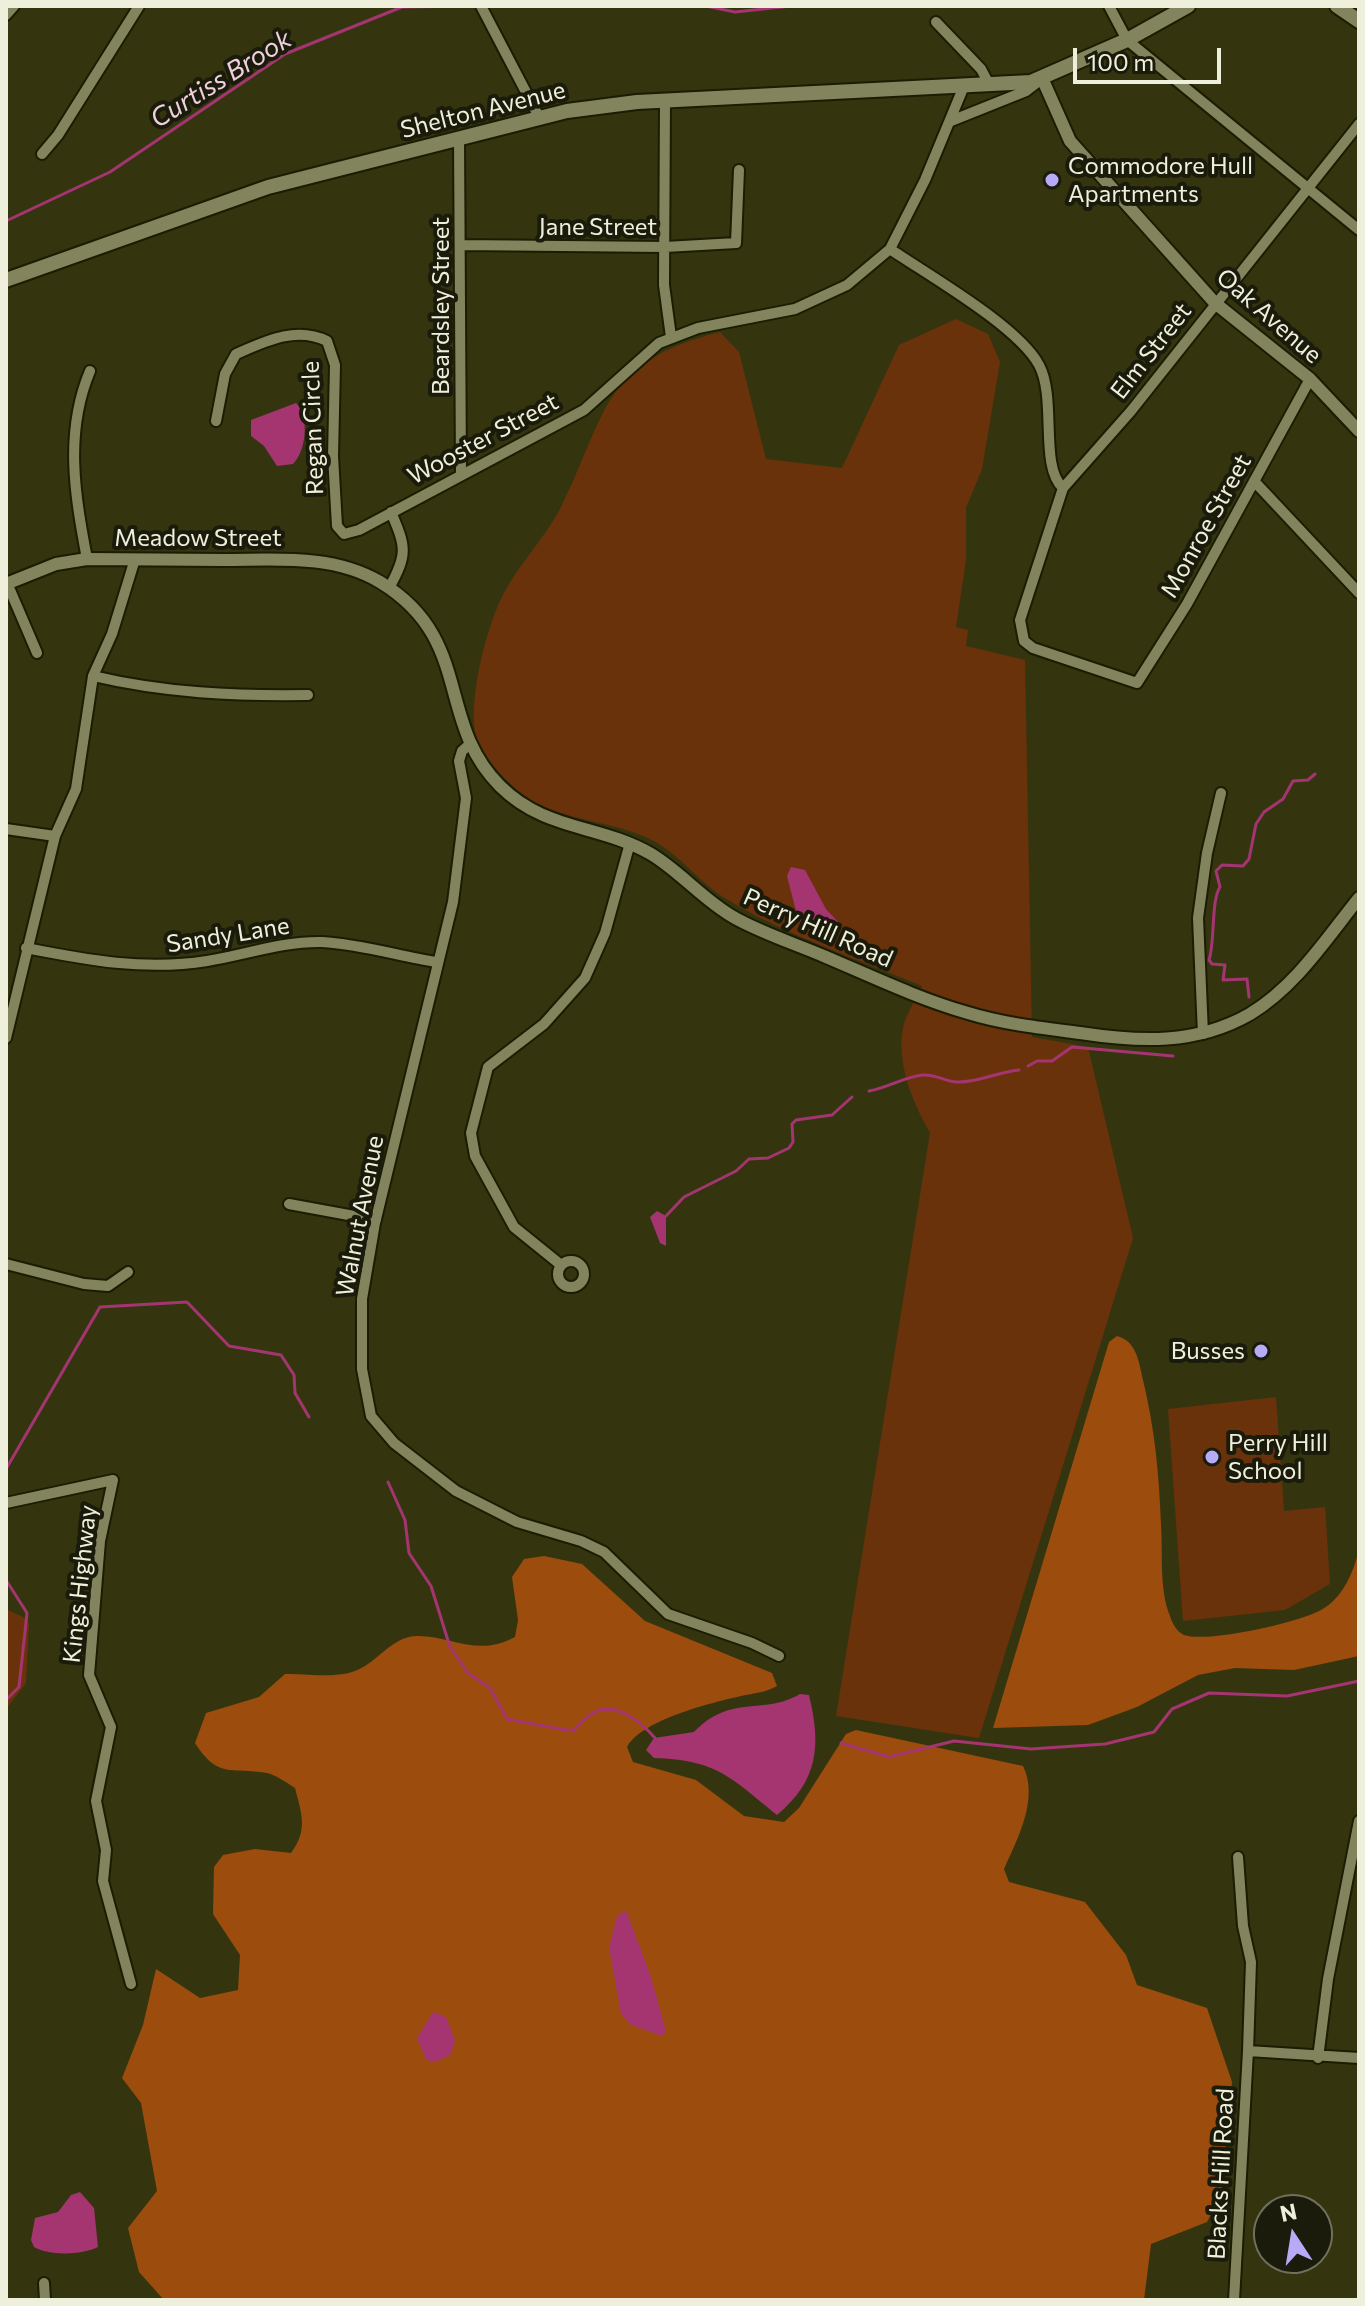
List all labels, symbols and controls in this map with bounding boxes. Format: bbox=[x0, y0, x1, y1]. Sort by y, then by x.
water label: Curtiss Brook bbox=[145, 23, 297, 135]
scale bar bbox=[1077, 32, 1225, 82]
text: 100 m bbox=[1087, 47, 1154, 76]
street label: Shelton Avenue bbox=[398, 76, 568, 144]
place label: Commodore Hull Apartments bbox=[1068, 152, 1253, 208]
marker: Commodore Hull Apartments bbox=[1043, 171, 1061, 189]
street label: Jane Street bbox=[539, 213, 657, 241]
street label: Beardsley Street bbox=[427, 217, 455, 395]
street label: Oak Avenue bbox=[1211, 263, 1327, 369]
street label: Elm Street bbox=[1105, 297, 1197, 405]
street label: Regan Circle bbox=[296, 360, 330, 496]
street label: Wooster Street bbox=[403, 387, 563, 491]
street label: Monroe Street bbox=[1155, 449, 1257, 603]
street label: Meadow Street bbox=[114, 524, 282, 552]
street label: Perry Hill Road bbox=[739, 882, 897, 974]
street label: Sandy Lane bbox=[165, 911, 291, 959]
street label: Walnut Avenue bbox=[330, 1133, 390, 1299]
place label: Busses bbox=[1171, 1337, 1245, 1365]
marker: Busses bbox=[1252, 1342, 1270, 1360]
place label: Perry Hill School bbox=[1228, 1429, 1328, 1485]
marker: Perry Hill School bbox=[1203, 1448, 1221, 1466]
street label: Kings Highway bbox=[57, 1503, 103, 1665]
street label: Blacks Hill Road bbox=[1202, 2088, 1240, 2260]
north arrow bbox=[1253, 2194, 1333, 2274]
text: N bbox=[1277, 2197, 1299, 2227]

